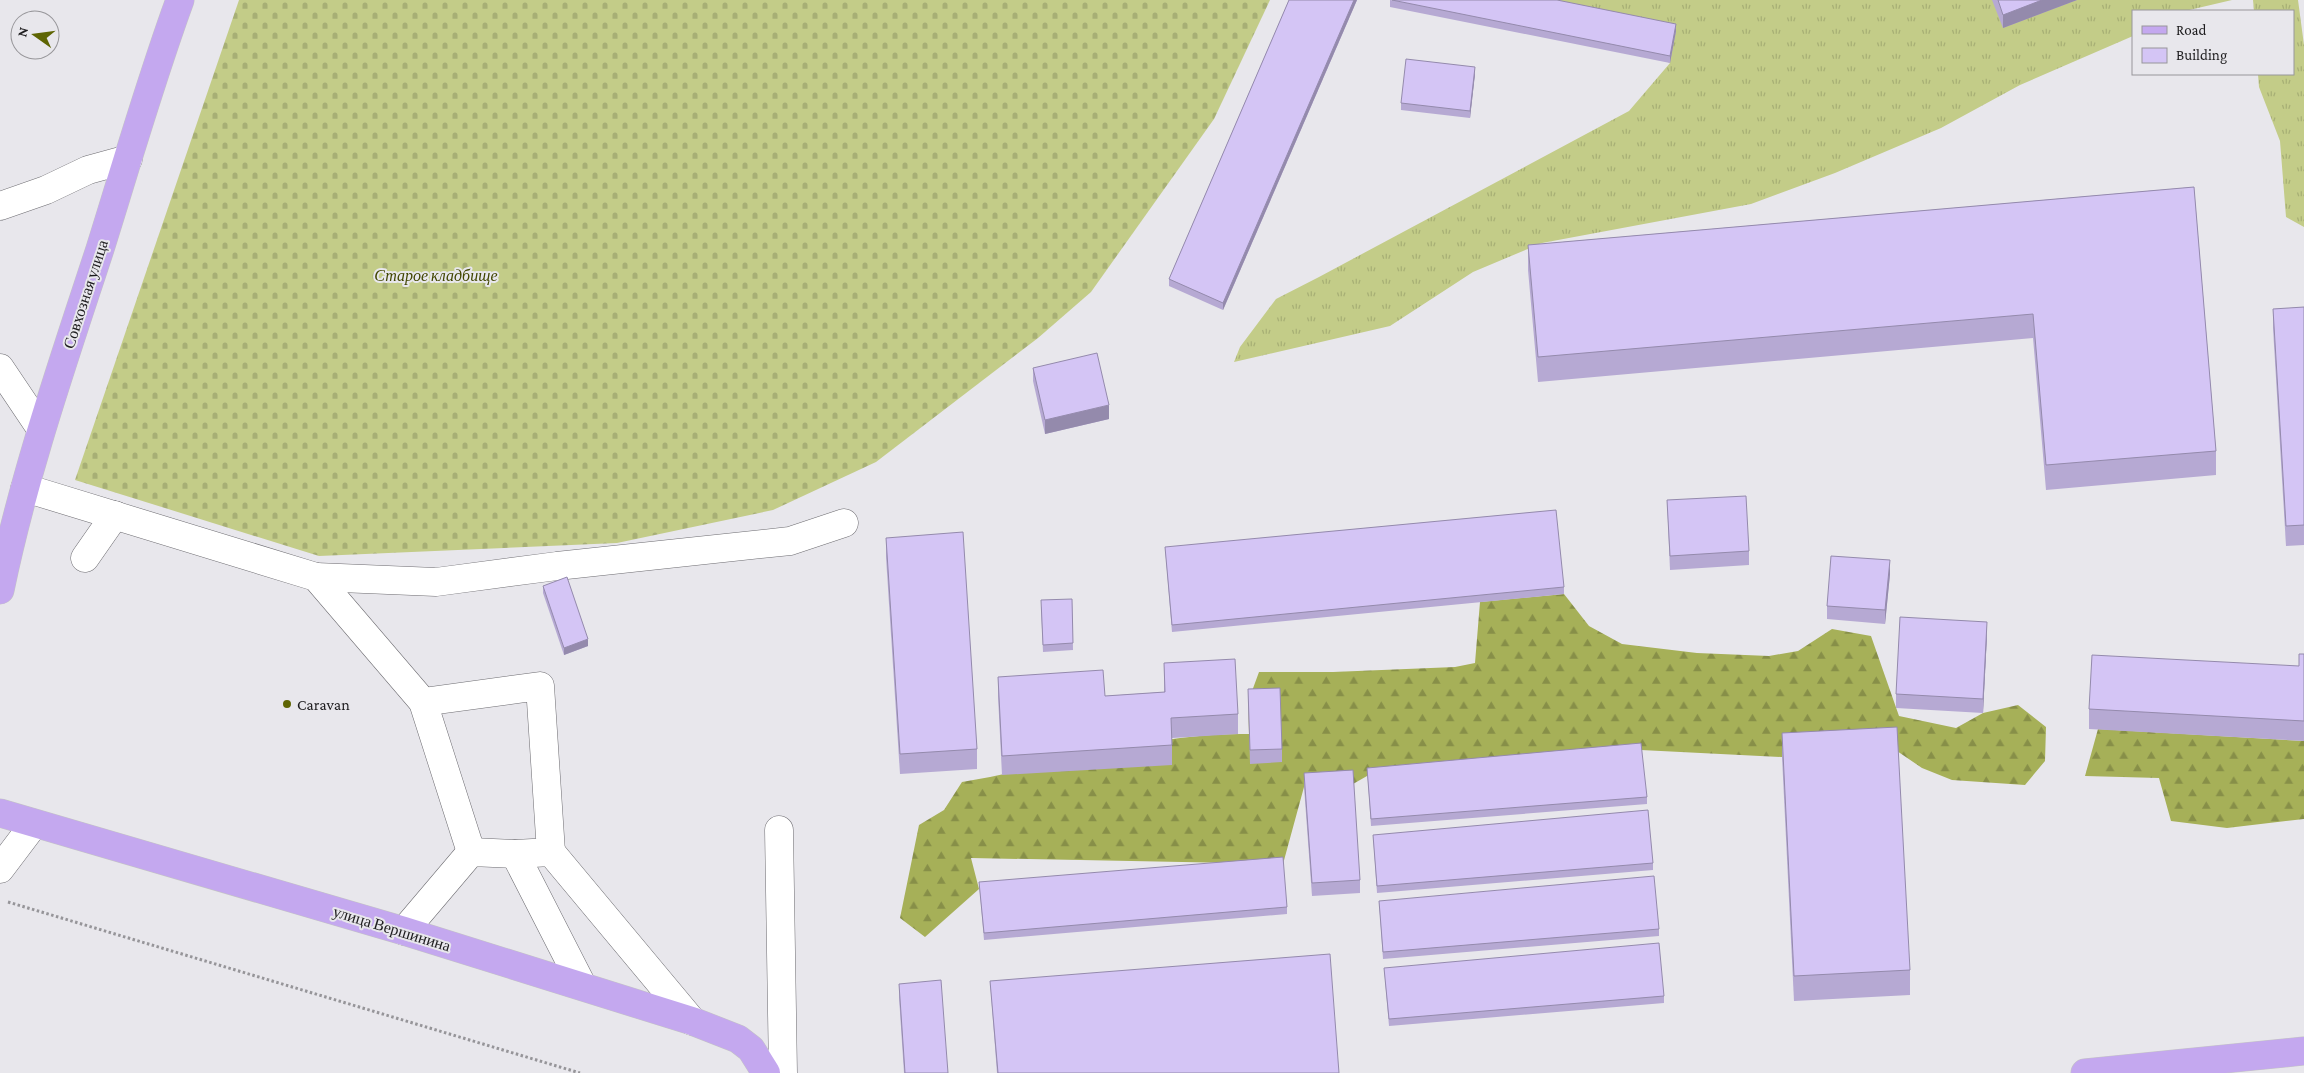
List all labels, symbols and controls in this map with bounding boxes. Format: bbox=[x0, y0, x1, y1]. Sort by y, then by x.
north arrow bbox=[10, 10, 60, 60]
legend bbox=[2132, 10, 2294, 75]
text: Road bbox=[2176, 22, 2207, 38]
text: N bbox=[13, 25, 31, 38]
text: Building bbox=[2176, 47, 2227, 64]
street label: Совхозная улица bbox=[60, 238, 112, 351]
park label: Старое кладбище bbox=[374, 267, 498, 285]
place label: Caravan bbox=[297, 696, 350, 713]
marker: Caravan bbox=[281, 698, 293, 710]
street label: улица Вершинина bbox=[331, 903, 453, 955]

